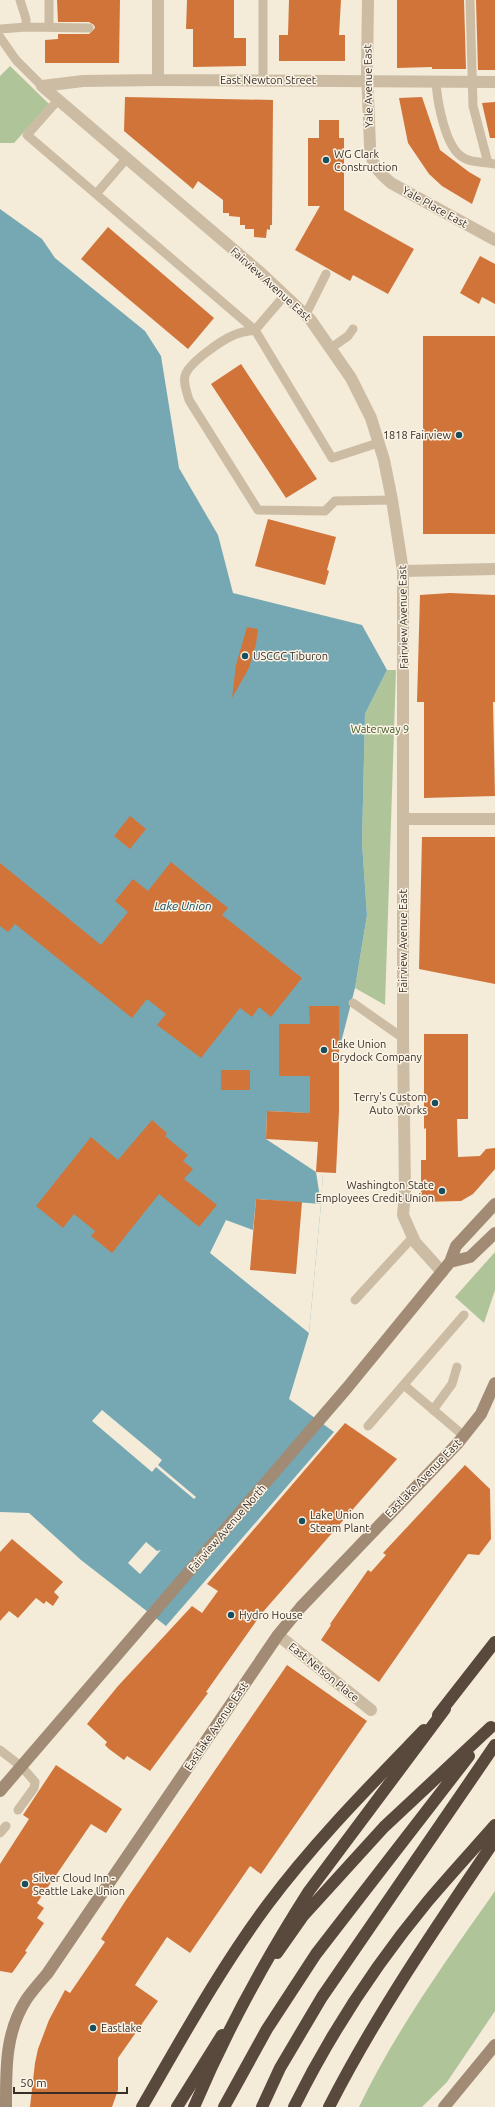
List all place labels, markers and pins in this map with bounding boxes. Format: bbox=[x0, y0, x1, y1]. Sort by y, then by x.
place label: WG Clark Construction bbox=[334, 148, 398, 173]
marker: WG Clark Construction bbox=[321, 155, 331, 165]
place label: 1818 Fairview bbox=[383, 429, 451, 441]
marker: 1818 Fairview bbox=[454, 430, 464, 440]
place label: USCGC Tiburon bbox=[253, 650, 328, 662]
marker: USCGC Tiburon bbox=[240, 651, 250, 661]
place label: Lake Union Drydock Company bbox=[332, 1038, 422, 1063]
marker: Lake Union Drydock Company bbox=[319, 1045, 329, 1055]
place label: Terry's Custom Auto Works bbox=[354, 1091, 427, 1116]
marker: Terry's Custom Auto Works bbox=[430, 1098, 440, 1108]
place label: Washington State Employees Credit Union bbox=[316, 1179, 434, 1204]
marker: Washington State Employees Credit Union bbox=[437, 1186, 447, 1196]
place label: Lake Union Steam Plant bbox=[310, 1509, 370, 1534]
marker: Lake Union Steam Plant bbox=[297, 1516, 307, 1526]
place label: Hydro House bbox=[239, 1609, 303, 1621]
marker: Hydro House bbox=[226, 1610, 236, 1620]
place label: Silver Cloud Inn - Seattle Lake Union bbox=[33, 1872, 125, 1897]
marker: Silver Cloud Inn - Seattle Lake Union bbox=[20, 1879, 30, 1889]
place label: Eastlake bbox=[101, 2022, 142, 2034]
marker: Eastlake bbox=[88, 2023, 98, 2033]

